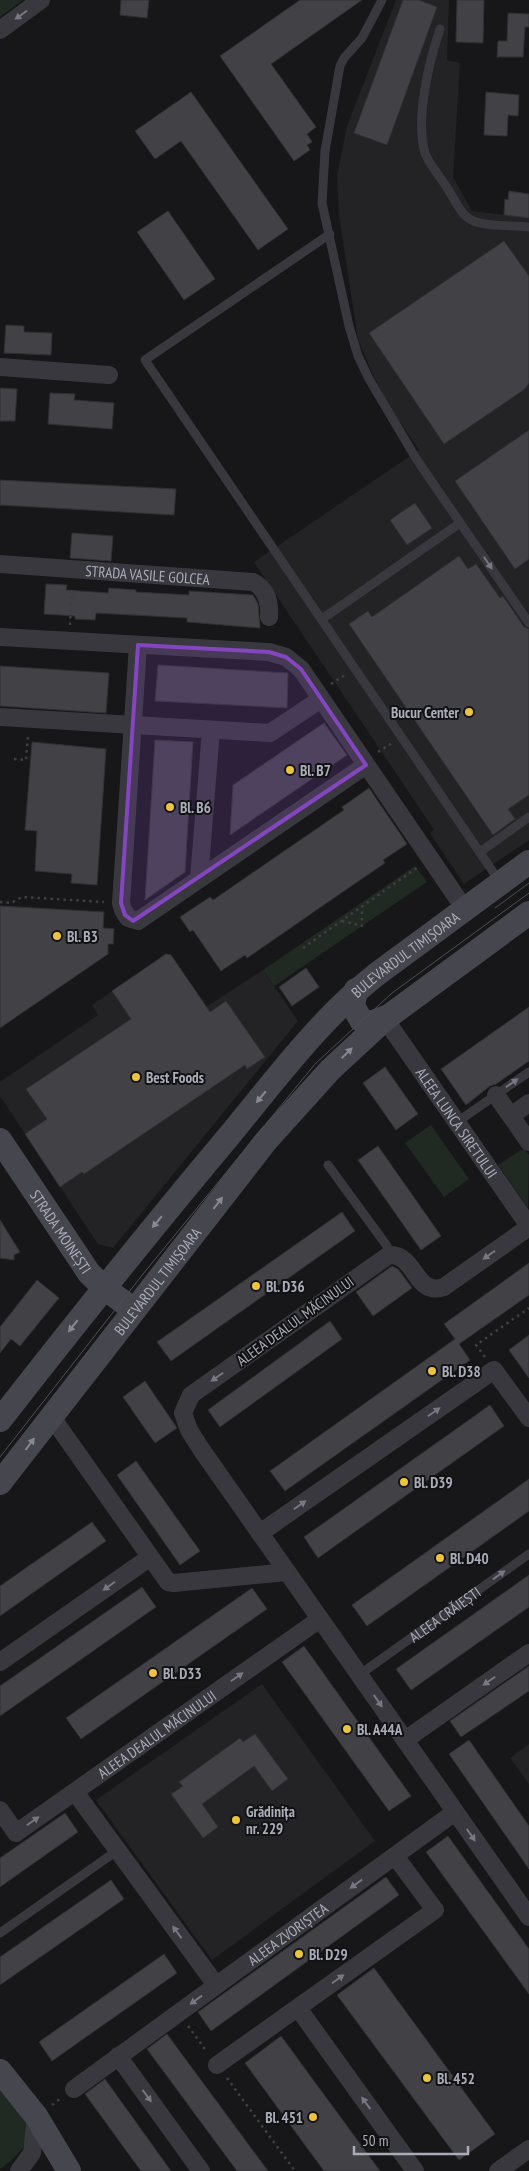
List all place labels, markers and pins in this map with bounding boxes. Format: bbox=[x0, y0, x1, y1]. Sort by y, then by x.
place label: Bucur Center bbox=[391, 703, 460, 722]
marker: Bucur Center bbox=[463, 706, 475, 718]
place label: Bl. B7 bbox=[300, 761, 331, 780]
marker: Bl. B7 bbox=[284, 764, 296, 776]
place label: Bl. B6 bbox=[180, 798, 211, 817]
marker: Bl. B6 bbox=[164, 801, 176, 813]
place label: Bl. B3 bbox=[67, 927, 98, 946]
marker: Bl. B3 bbox=[51, 930, 63, 942]
place label: Best Foods bbox=[146, 1068, 204, 1087]
marker: Best Foods bbox=[130, 1071, 142, 1083]
place label: Bl. D36 bbox=[266, 1277, 305, 1296]
marker: Bl. D36 bbox=[250, 1280, 262, 1292]
place label: Bl. D38 bbox=[442, 1362, 481, 1381]
marker: Bl. D38 bbox=[426, 1365, 438, 1377]
place label: Bl. D39 bbox=[414, 1473, 453, 1492]
marker: Bl. D39 bbox=[398, 1476, 410, 1488]
place label: Bl. D40 bbox=[450, 1549, 489, 1568]
marker: Bl. D40 bbox=[434, 1552, 446, 1564]
place label: Bl. D33 bbox=[163, 1664, 202, 1683]
marker: Bl. D33 bbox=[147, 1667, 159, 1679]
place label: Bl. A44A bbox=[357, 1720, 403, 1739]
marker: Bl. A44A bbox=[341, 1723, 353, 1735]
place label: Grădinița nr. 229 bbox=[246, 1802, 295, 1838]
marker: Grădinița nr. 229 bbox=[230, 1814, 242, 1826]
place label: Bl. D29 bbox=[309, 1945, 348, 1964]
marker: Bl. D29 bbox=[293, 1948, 305, 1960]
place label: Bl. 452 bbox=[437, 2069, 475, 2088]
marker: Bl. 452 bbox=[421, 2072, 433, 2084]
place label: Bl. 451 bbox=[265, 2108, 303, 2127]
marker: Bl. 451 bbox=[307, 2111, 319, 2123]

